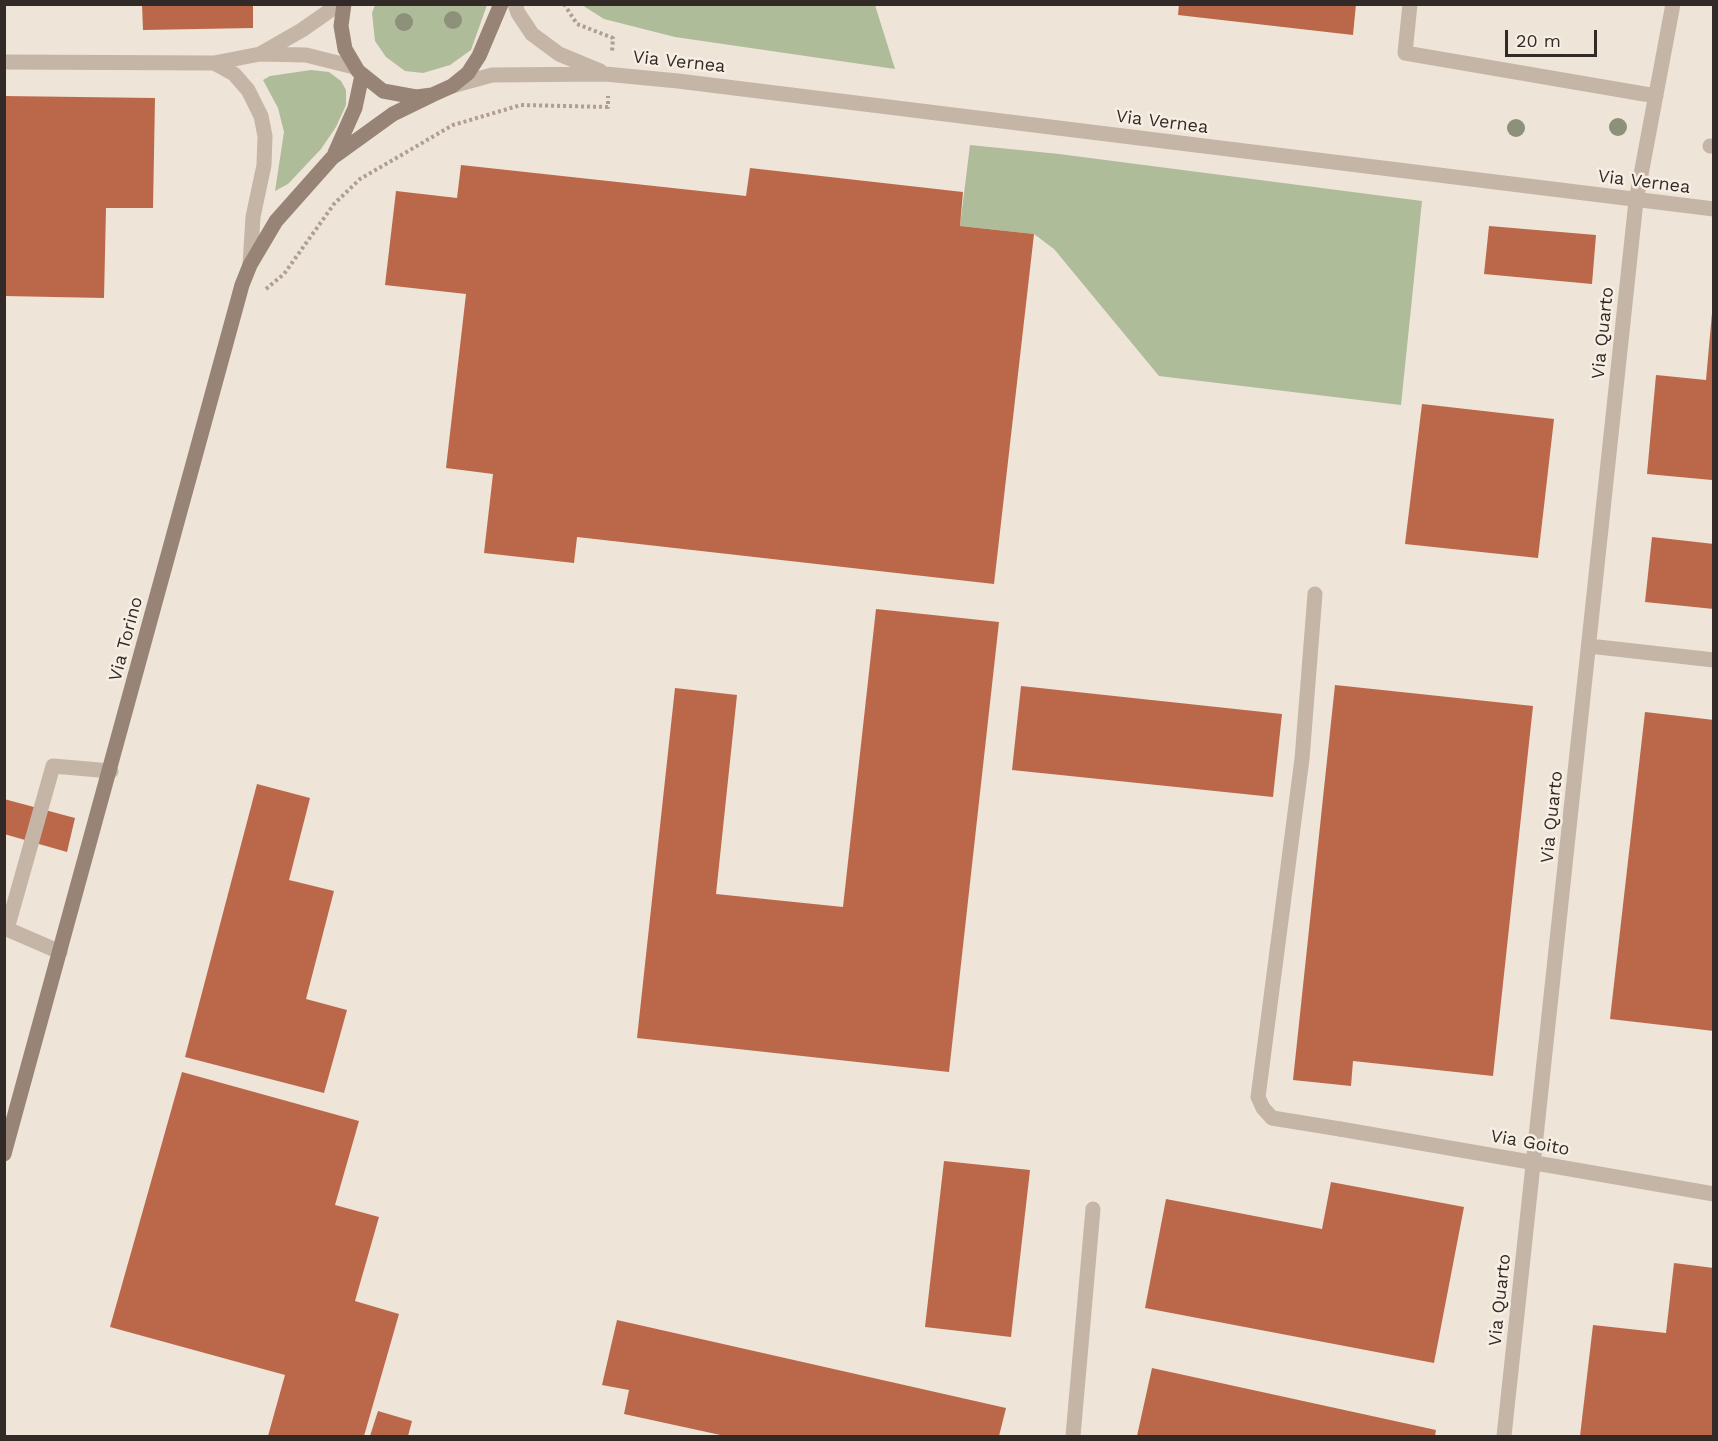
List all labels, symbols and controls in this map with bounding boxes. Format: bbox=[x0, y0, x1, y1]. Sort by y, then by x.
scale bar bbox=[1508, 18, 1600, 56]
text: 20 m bbox=[1516, 30, 1561, 51]
street label: Via Vernea bbox=[632, 46, 726, 78]
street label: Via Vernea bbox=[1115, 106, 1209, 138]
street label: Via Vernea bbox=[1597, 166, 1691, 198]
street label: Via Quarto bbox=[1587, 286, 1619, 380]
street label: Via Torino bbox=[104, 594, 148, 684]
street label: Via Quarto bbox=[1536, 770, 1568, 864]
street label: Via Goito bbox=[1489, 1125, 1571, 1161]
street label: Via Quarto bbox=[1484, 1253, 1516, 1347]

